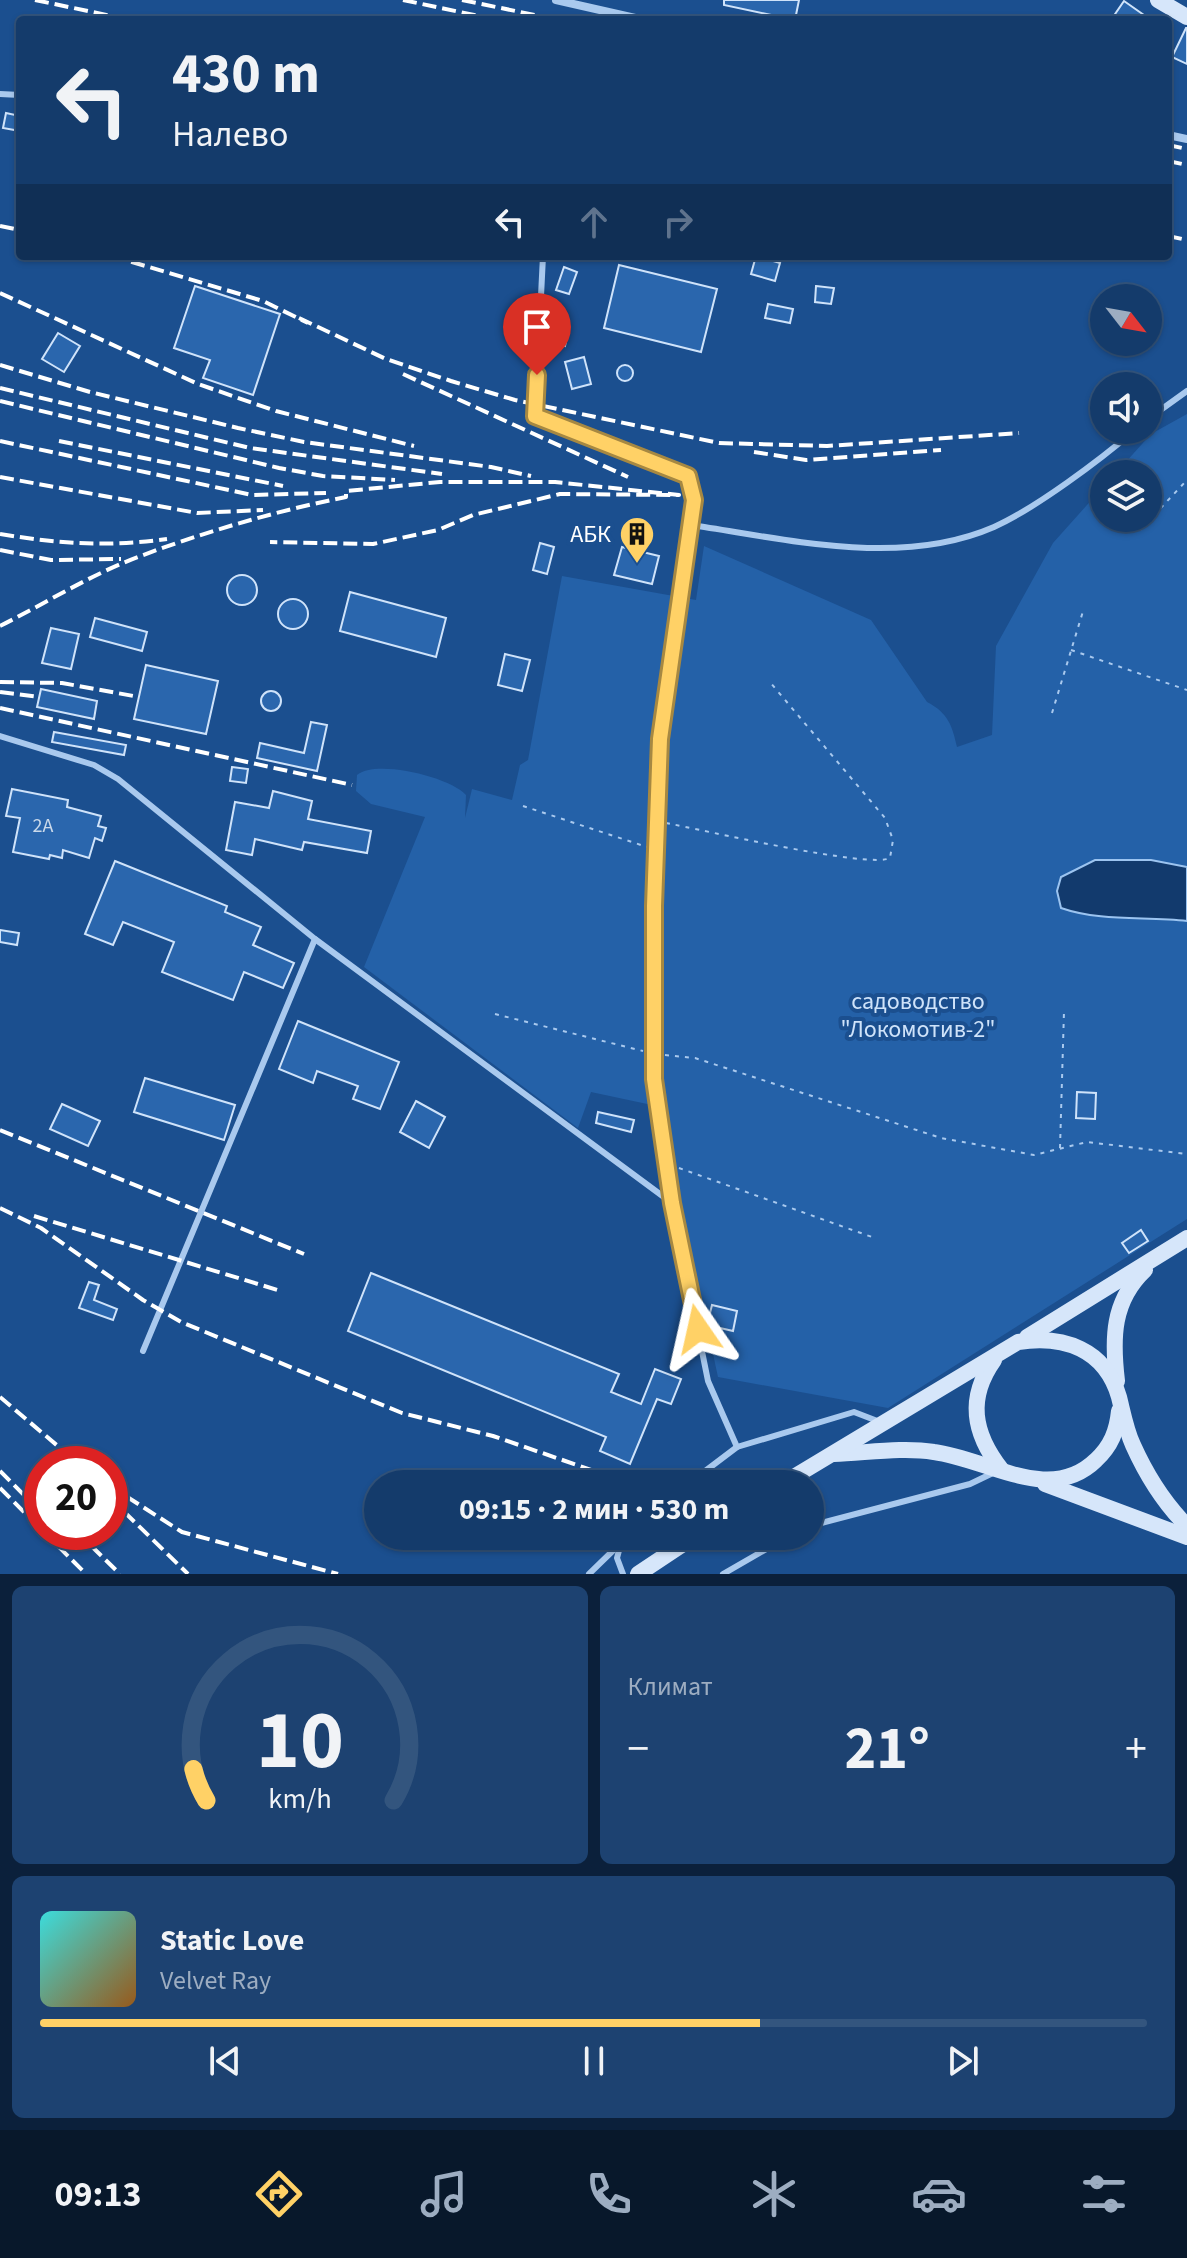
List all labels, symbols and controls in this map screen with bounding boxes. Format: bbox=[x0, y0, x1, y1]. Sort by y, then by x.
text: 430 m bbox=[172, 35, 320, 114]
icon: left bbox=[40, 48, 144, 152]
text: Налево bbox=[172, 109, 288, 160]
icon: left bbox=[488, 200, 532, 244]
icon: ahead bbox=[572, 200, 616, 244]
icon: right bbox=[656, 200, 700, 244]
north arrow bbox=[1090, 284, 1162, 356]
map controls bbox=[1090, 284, 1162, 532]
pin bbox=[503, 293, 571, 375]
icon: arrive bbox=[515, 305, 559, 349]
button: sound bbox=[1090, 372, 1162, 444]
button: layers bbox=[1090, 460, 1162, 532]
building icon: АБК bbox=[618, 515, 656, 565]
place label: АБК bbox=[570, 517, 611, 552]
house number: 2А bbox=[33, 812, 54, 840]
park label: садоводство "Локомотив-2" bbox=[841, 984, 995, 1047]
position arrow bbox=[656, 1287, 740, 1371]
speed limit sign: 20 bbox=[24, 1446, 128, 1550]
text: 09:15 · 2 мин · 530 m bbox=[459, 1488, 729, 1531]
text: Климат bbox=[628, 1668, 713, 1705]
text: 10 bbox=[256, 1682, 344, 1800]
text: 21° bbox=[845, 1707, 930, 1792]
text: − bbox=[628, 1718, 649, 1781]
text: + bbox=[1125, 1718, 1147, 1781]
text: km/h bbox=[268, 1779, 331, 1819]
text: Static Love bbox=[160, 1919, 304, 1962]
text: Velvet Ray bbox=[160, 1962, 271, 1999]
icon: previous bbox=[203, 2039, 247, 2083]
icon: pause bbox=[572, 2039, 616, 2083]
icon: next bbox=[941, 2039, 985, 2083]
icon: directions bbox=[251, 2166, 307, 2222]
icon: music bbox=[416, 2166, 472, 2222]
icon: phone bbox=[581, 2166, 637, 2222]
icon: climate bbox=[746, 2166, 802, 2222]
icon: car bbox=[911, 2166, 967, 2222]
icon: filters bbox=[1076, 2166, 1132, 2222]
text: 09:13 bbox=[55, 2169, 141, 2220]

